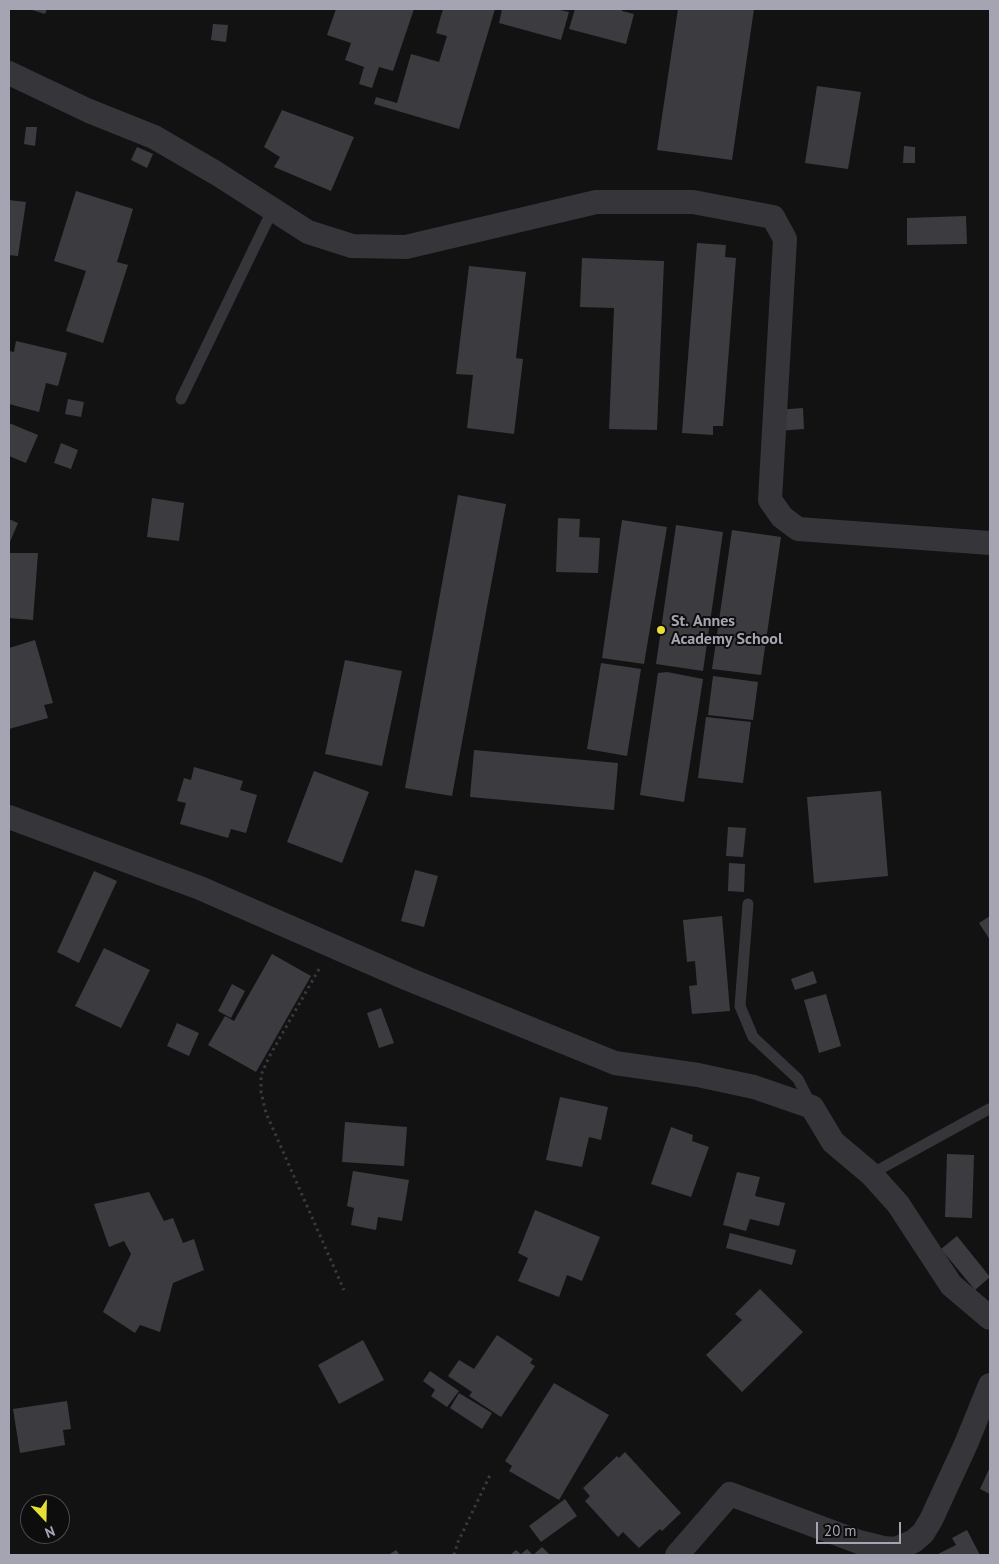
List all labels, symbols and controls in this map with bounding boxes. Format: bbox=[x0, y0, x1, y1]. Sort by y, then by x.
place label: St. Annes Academy School bbox=[671, 611, 783, 649]
marker: St. Annes Academy School bbox=[655, 624, 667, 636]
north arrow bbox=[20, 1494, 70, 1544]
scale bar bbox=[819, 1512, 904, 1544]
text: 20 m bbox=[824, 1521, 857, 1540]
text: N bbox=[43, 1522, 58, 1542]

